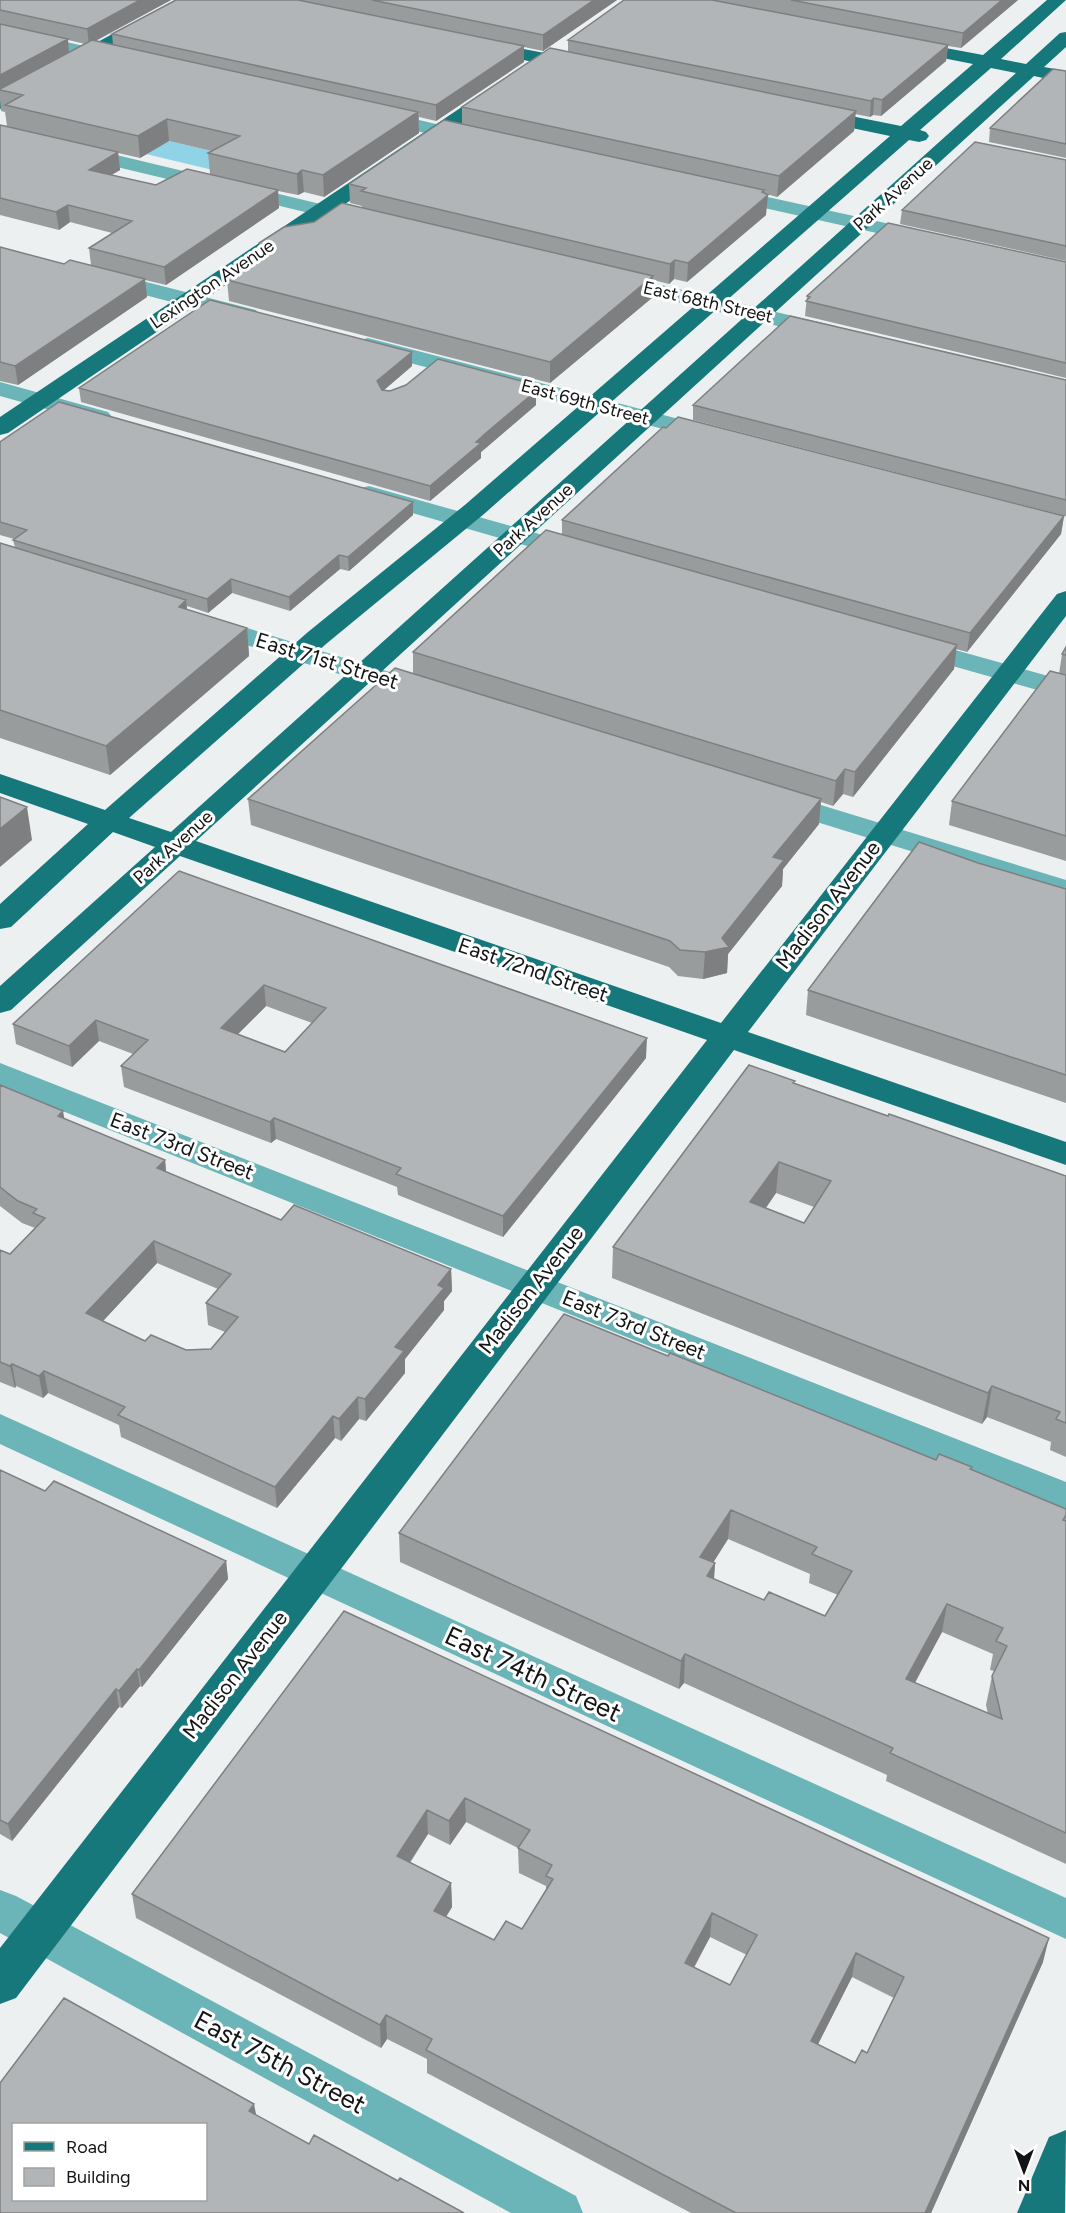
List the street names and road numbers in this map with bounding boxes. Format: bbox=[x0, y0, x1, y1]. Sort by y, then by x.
street label: Park Avenue bbox=[849, 152, 937, 235]
street label: Lexington Avenue bbox=[146, 234, 278, 334]
street label: East 68th Street bbox=[641, 276, 775, 328]
street label: East 69th Street bbox=[519, 374, 652, 430]
street label: Park Avenue bbox=[489, 478, 577, 561]
street label: East 71st Street bbox=[253, 627, 401, 694]
street label: Park Avenue bbox=[129, 805, 217, 888]
street label: Madison Avenue bbox=[770, 836, 885, 974]
street label: East 72nd Street bbox=[455, 932, 612, 1007]
street label: East 73rd Street bbox=[107, 1107, 258, 1184]
street label: Madison Avenue bbox=[473, 1221, 588, 1359]
street label: East 73rd Street bbox=[559, 1284, 709, 1365]
street label: Madison Avenue bbox=[177, 1606, 292, 1744]
street label: East 74th Street bbox=[440, 1619, 626, 1729]
street label: East 75th Street bbox=[189, 2003, 371, 2121]

